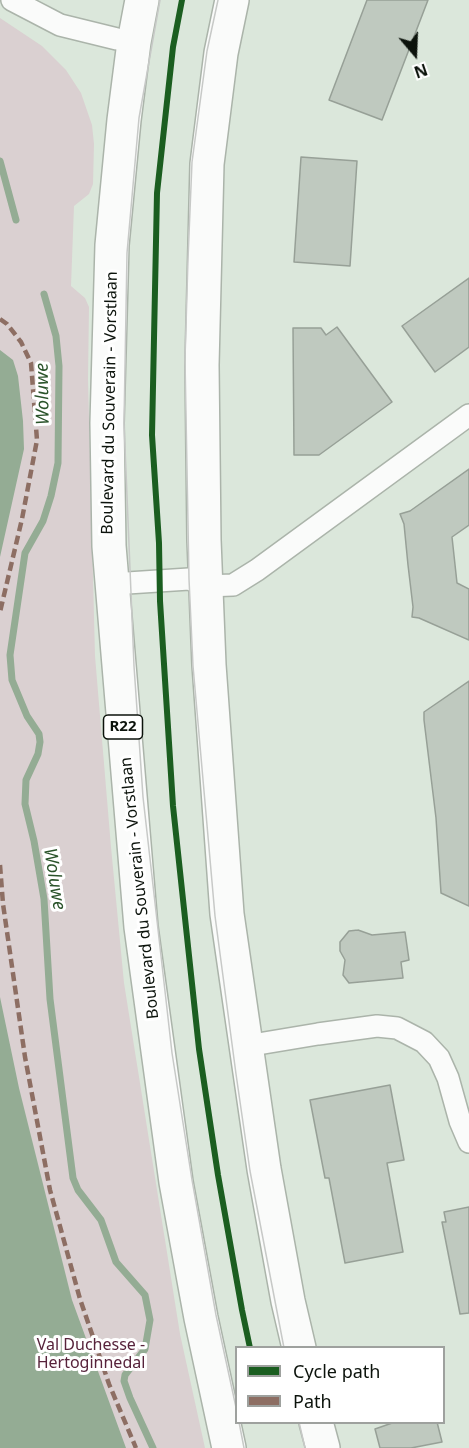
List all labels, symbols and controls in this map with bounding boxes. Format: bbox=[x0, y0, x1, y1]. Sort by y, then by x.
north arrow bbox=[385, 24, 445, 84]
text: N bbox=[411, 58, 431, 84]
street label: Boulevard du Souverain - Vorstlaan bbox=[98, 271, 122, 535]
water label: Woluwe bbox=[32, 363, 54, 425]
road number: R22 bbox=[104, 715, 142, 739]
street label: Boulevard du Souverain - Vorstlaan bbox=[117, 756, 163, 1020]
water label: Woluwe bbox=[38, 847, 70, 911]
park label: Val Duchesse - Hertoginnedal bbox=[37, 1335, 145, 1373]
legend bbox=[235, 1346, 445, 1424]
text: Cycle path bbox=[293, 1359, 380, 1383]
text: Path bbox=[293, 1389, 332, 1413]

